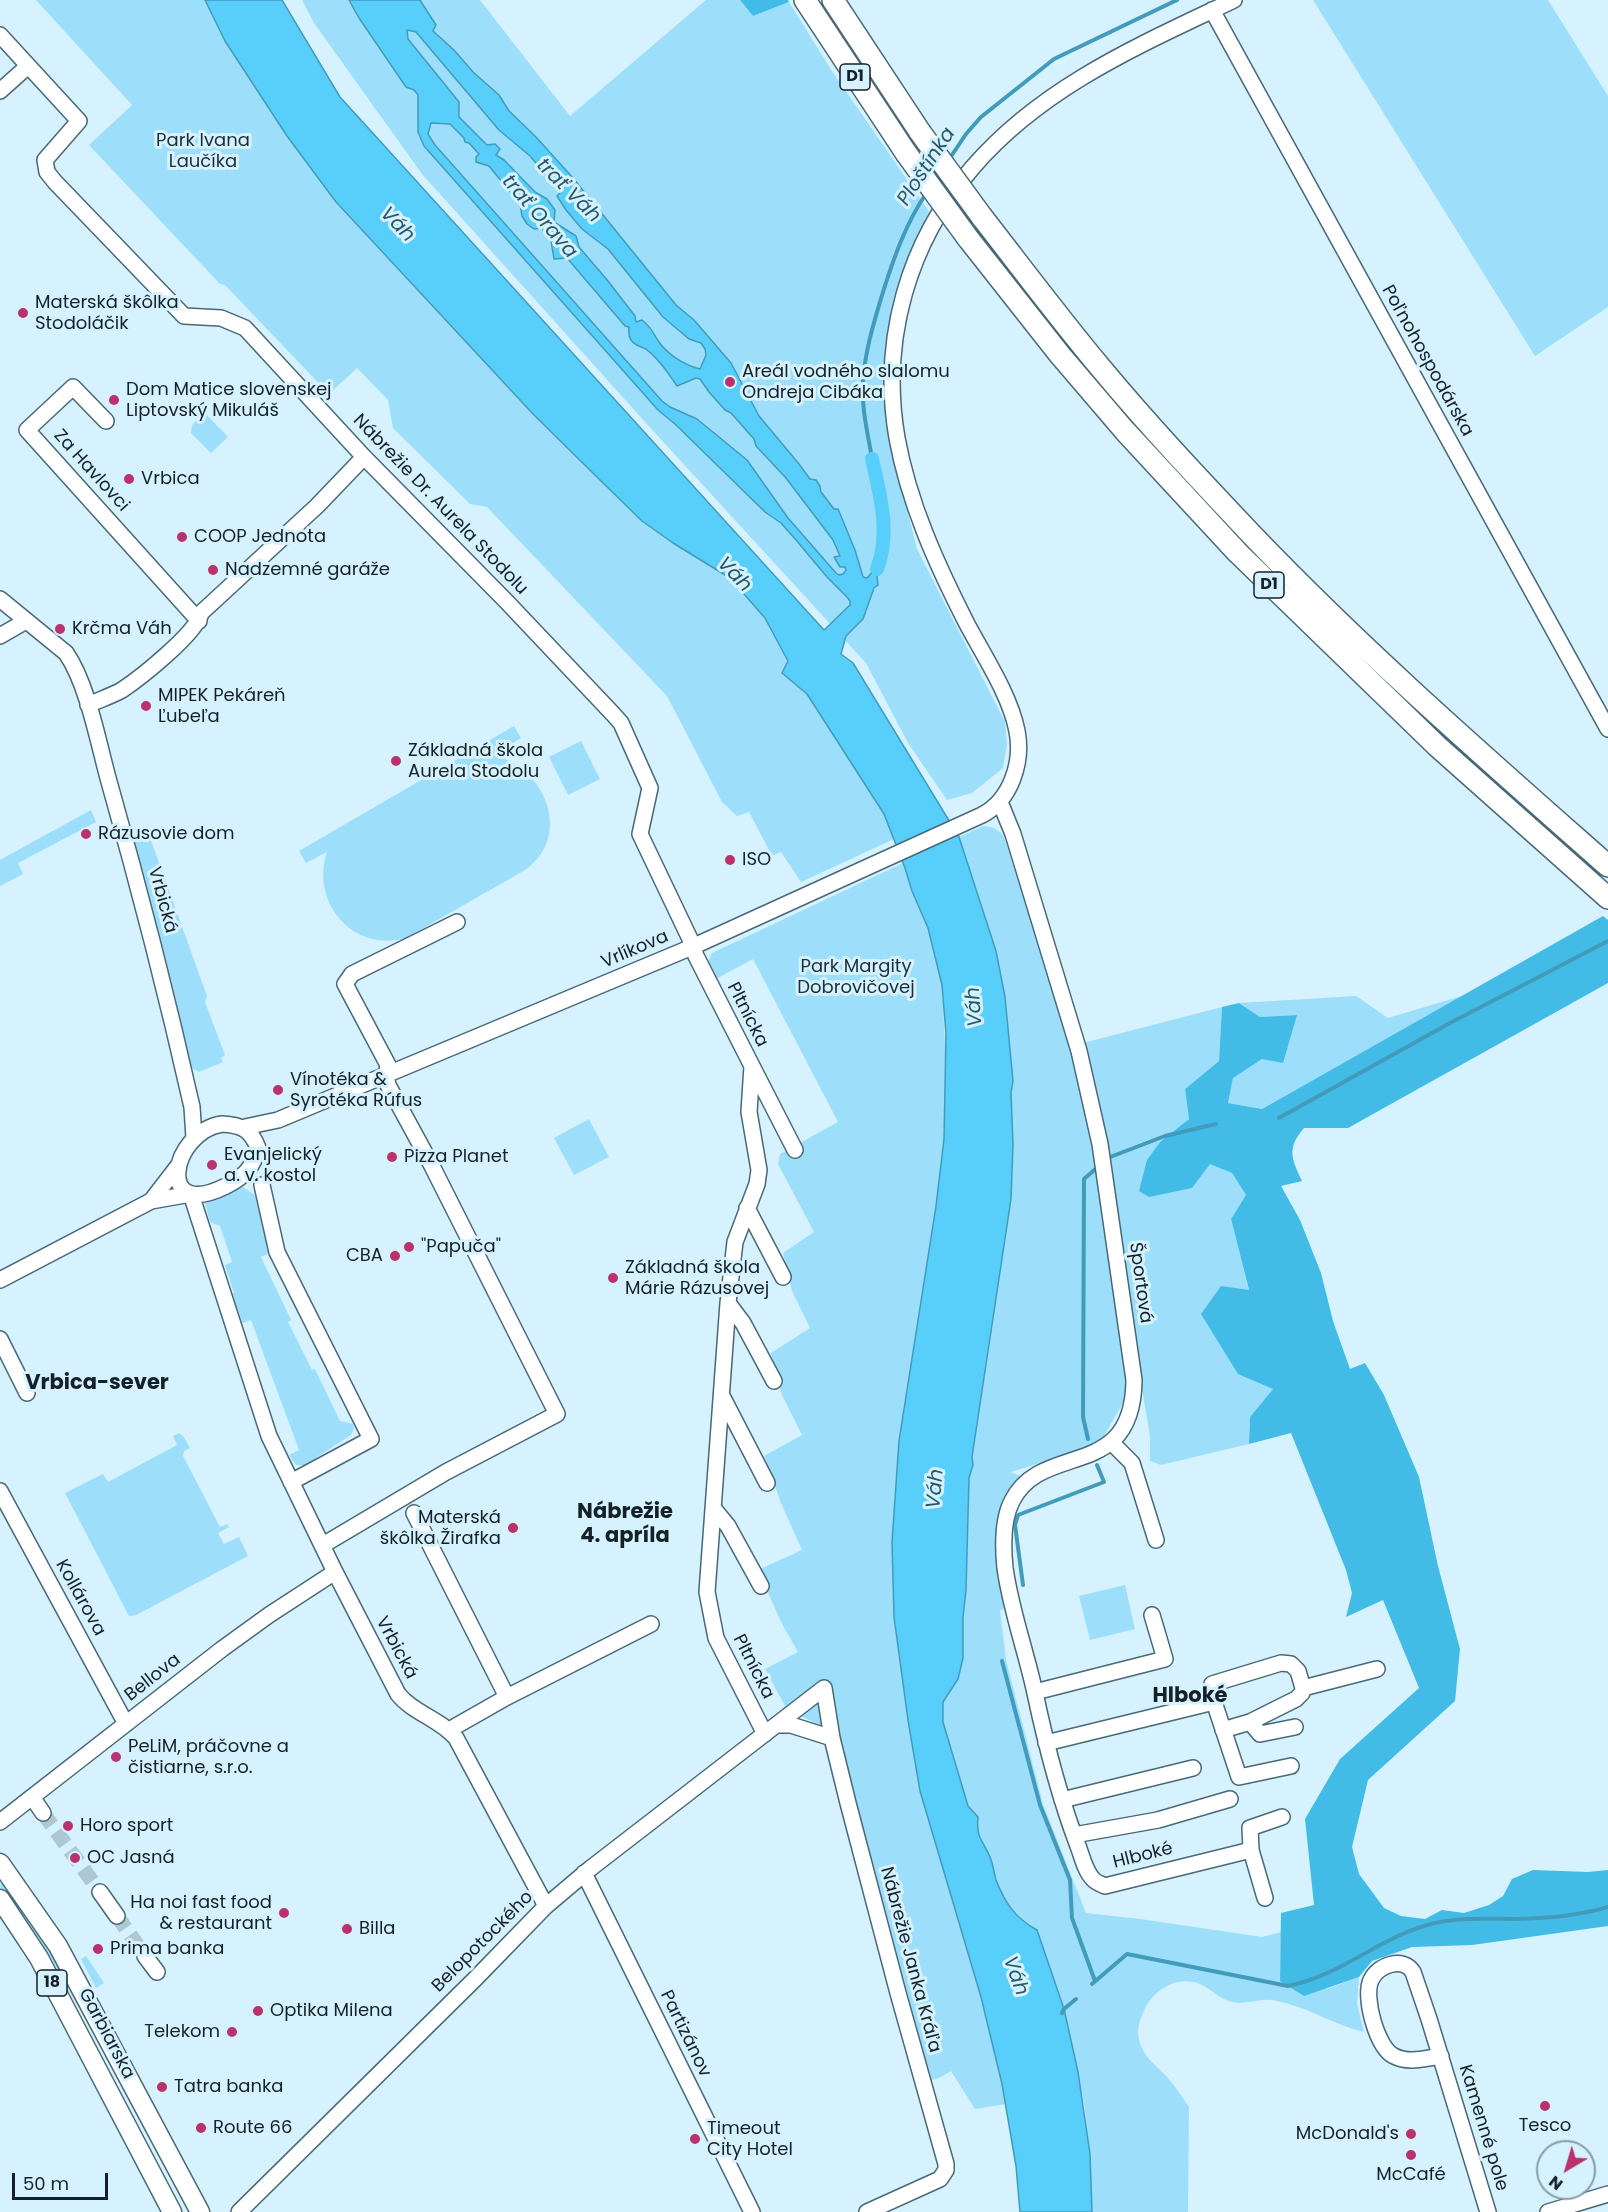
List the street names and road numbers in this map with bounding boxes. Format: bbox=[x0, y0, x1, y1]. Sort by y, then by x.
road number: D1 bbox=[840, 64, 870, 90]
street label: Poľnohospodárska bbox=[1376, 282, 1478, 440]
street label: Nábrežie Dr. Aurela Stodolu bbox=[348, 410, 532, 600]
street label: Za Havlovci bbox=[49, 426, 133, 516]
road number: D1 bbox=[1254, 572, 1284, 598]
street label: Vrbická bbox=[143, 864, 181, 936]
street label: Vrlíkova bbox=[598, 926, 672, 974]
street label: Pltnícka bbox=[722, 979, 772, 1051]
street label: Športová bbox=[1124, 1241, 1156, 1325]
street label: Kollárova bbox=[50, 1556, 110, 1640]
street label: Vrbická bbox=[371, 1613, 421, 1683]
street label: Pltnícka bbox=[728, 1631, 778, 1703]
street label: Bellova bbox=[121, 1650, 185, 1706]
street label: Hlboké bbox=[1111, 1838, 1175, 1874]
street label: Nábrežie Janka Kráľa bbox=[875, 1865, 945, 2055]
street label: Belopotockého bbox=[428, 1887, 538, 1997]
road number: 18 bbox=[37, 1970, 67, 1996]
street label: Garbiarska bbox=[73, 1985, 139, 2083]
street label: Partizánov bbox=[655, 1987, 715, 2081]
street label: Kamenné pole bbox=[1454, 2062, 1512, 2194]

